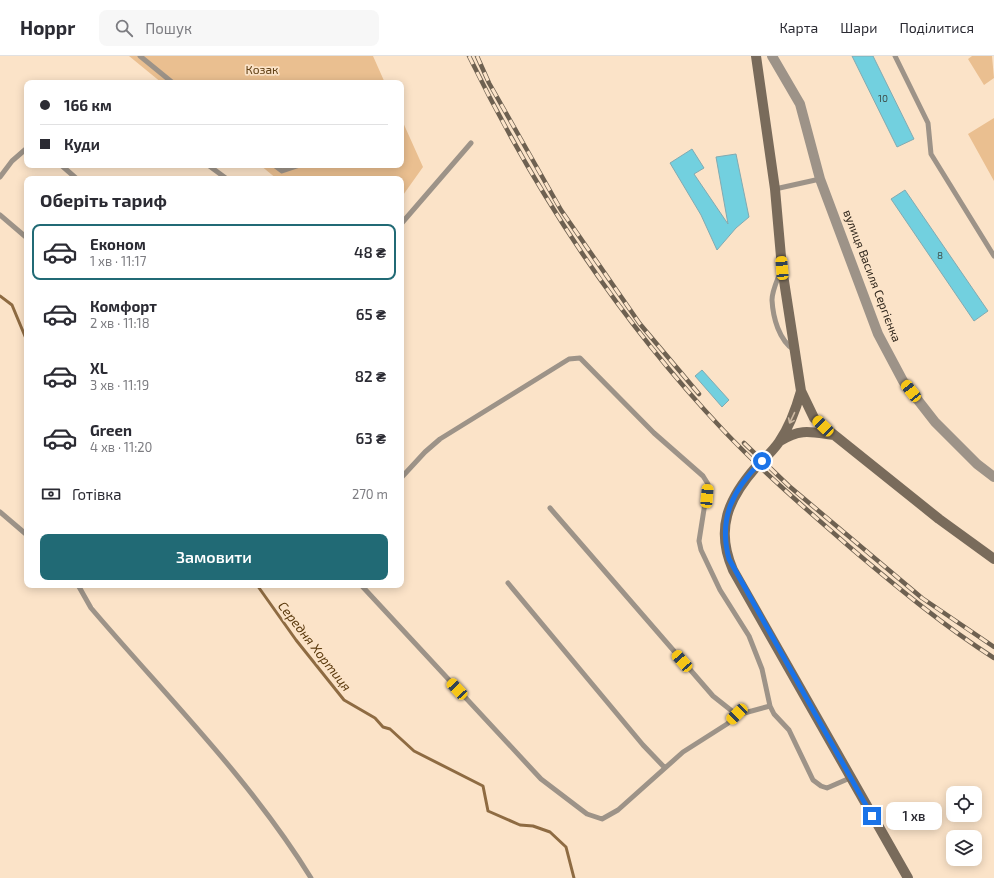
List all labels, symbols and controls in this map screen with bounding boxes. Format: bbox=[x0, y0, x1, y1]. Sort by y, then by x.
search box bbox=[99, 10, 379, 46]
text: Hoppr bbox=[20, 16, 75, 39]
icon: search bbox=[113, 17, 135, 39]
text: Пошук bbox=[145, 19, 192, 37]
text: Карта bbox=[779, 19, 818, 36]
text: Шари bbox=[840, 19, 877, 36]
text: Поділитися bbox=[899, 19, 974, 36]
park label: Козак bbox=[246, 62, 279, 76]
house number: 10 bbox=[878, 92, 888, 104]
text: 166 км bbox=[64, 96, 112, 114]
text: Куди bbox=[64, 135, 100, 153]
text: Оберіть тариф bbox=[40, 189, 167, 211]
street label: вулиця Василя Сергієнка bbox=[840, 208, 905, 344]
icon: car bbox=[42, 234, 78, 270]
text: Економ bbox=[90, 235, 146, 253]
text: 48 ₴ bbox=[354, 243, 386, 261]
house number: 8 bbox=[937, 249, 943, 261]
text: 1 хв · 11:17 bbox=[90, 253, 146, 269]
car bbox=[775, 256, 789, 280]
icon: car bbox=[42, 296, 78, 332]
text: Комфорт bbox=[90, 297, 157, 315]
text: 65 ₴ bbox=[356, 305, 386, 323]
text: 2 хв · 11:18 bbox=[90, 315, 150, 331]
icon: car bbox=[42, 358, 78, 394]
text: XL bbox=[90, 359, 108, 377]
text: 82 ₴ bbox=[355, 367, 386, 385]
text: 3 хв · 11:19 bbox=[90, 377, 149, 393]
car bbox=[899, 378, 923, 404]
one-way arrow bbox=[788, 411, 795, 423]
car bbox=[810, 413, 836, 439]
icon: car bbox=[42, 420, 78, 456]
text: Green bbox=[90, 421, 132, 439]
text: 63 ₴ bbox=[356, 429, 386, 447]
text: 4 хв · 11:20 bbox=[90, 439, 152, 455]
route start bbox=[753, 452, 771, 470]
icon: cash bbox=[40, 483, 62, 505]
car bbox=[700, 484, 714, 508]
text: Готівка bbox=[72, 485, 122, 503]
text: 270 m bbox=[352, 486, 388, 502]
button: Замовити bbox=[40, 534, 388, 580]
water label: Середня Хортиця bbox=[275, 598, 355, 694]
car bbox=[670, 648, 694, 674]
car bbox=[444, 676, 470, 702]
car bbox=[724, 701, 750, 727]
map controls bbox=[946, 786, 982, 866]
button: locate bbox=[946, 786, 982, 822]
callout: 1 хв bbox=[886, 802, 942, 830]
route end bbox=[863, 807, 881, 825]
text: 1 хв bbox=[903, 808, 925, 824]
button: layers bbox=[946, 830, 982, 866]

